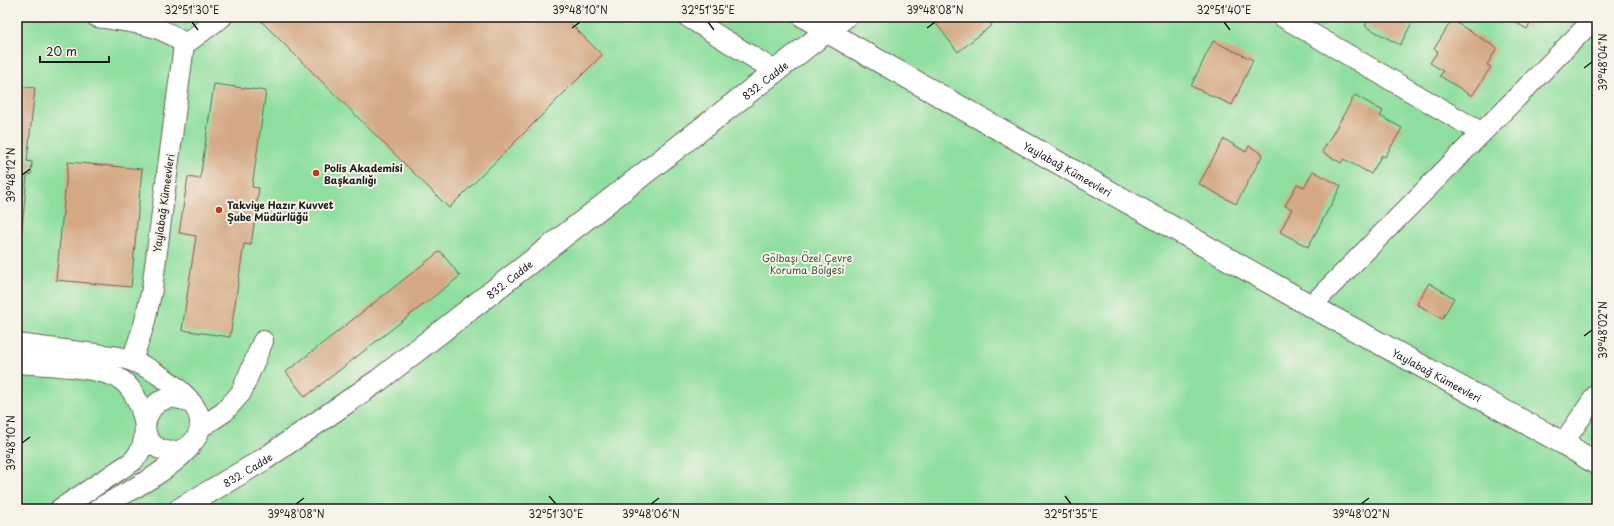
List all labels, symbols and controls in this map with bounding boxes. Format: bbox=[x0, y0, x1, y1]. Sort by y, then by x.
text: 32°51'30"E bbox=[165, 2, 219, 17]
text: 39°48'10"N bbox=[552, 2, 608, 17]
text: 32°51'35"E bbox=[681, 2, 735, 17]
text: 39°48'08"N bbox=[906, 2, 964, 17]
text: 32°51'40"E bbox=[1197, 2, 1251, 17]
text: 39°48'04"N bbox=[1595, 33, 1610, 91]
scale bar bbox=[40, 38, 109, 64]
text: 20 m bbox=[46, 42, 77, 60]
street label: 832. Cadde bbox=[738, 57, 791, 103]
street label: Yaylabağ Kümeevleri bbox=[1021, 137, 1115, 199]
text: 39°48'12"N bbox=[3, 147, 18, 203]
street label: Yaylabağ Kümeevleri bbox=[149, 153, 178, 253]
place label: Polis Akademisi Başkanlığı bbox=[324, 160, 403, 187]
marker: Polis Akademisi Başkanlığı bbox=[311, 168, 321, 178]
place label: Takviye Hazır Kuvvet Şube Müdürlüğü bbox=[227, 197, 334, 224]
marker: Takviye Hazır Kuvvet Şube Müdürlüğü bbox=[214, 205, 224, 215]
park label: Gölbaşı Özel Çevre Koruma Bölgesi bbox=[762, 250, 852, 277]
street label: 832. Cadde bbox=[483, 256, 535, 302]
text: 39°48'02"N bbox=[1595, 301, 1610, 359]
street label: Yaylabağ Kümeevleri bbox=[1390, 344, 1485, 405]
text: 39°48'10"N bbox=[3, 415, 18, 471]
street label: 832. Cadde bbox=[220, 449, 275, 490]
text: 39°48'08"N bbox=[267, 506, 325, 521]
text: 32°51'30"E bbox=[529, 506, 583, 521]
text: 39°48'06"N bbox=[622, 506, 680, 521]
text: 32°51'35"E bbox=[1044, 506, 1098, 521]
text: 39°48'02"N bbox=[1332, 506, 1390, 521]

